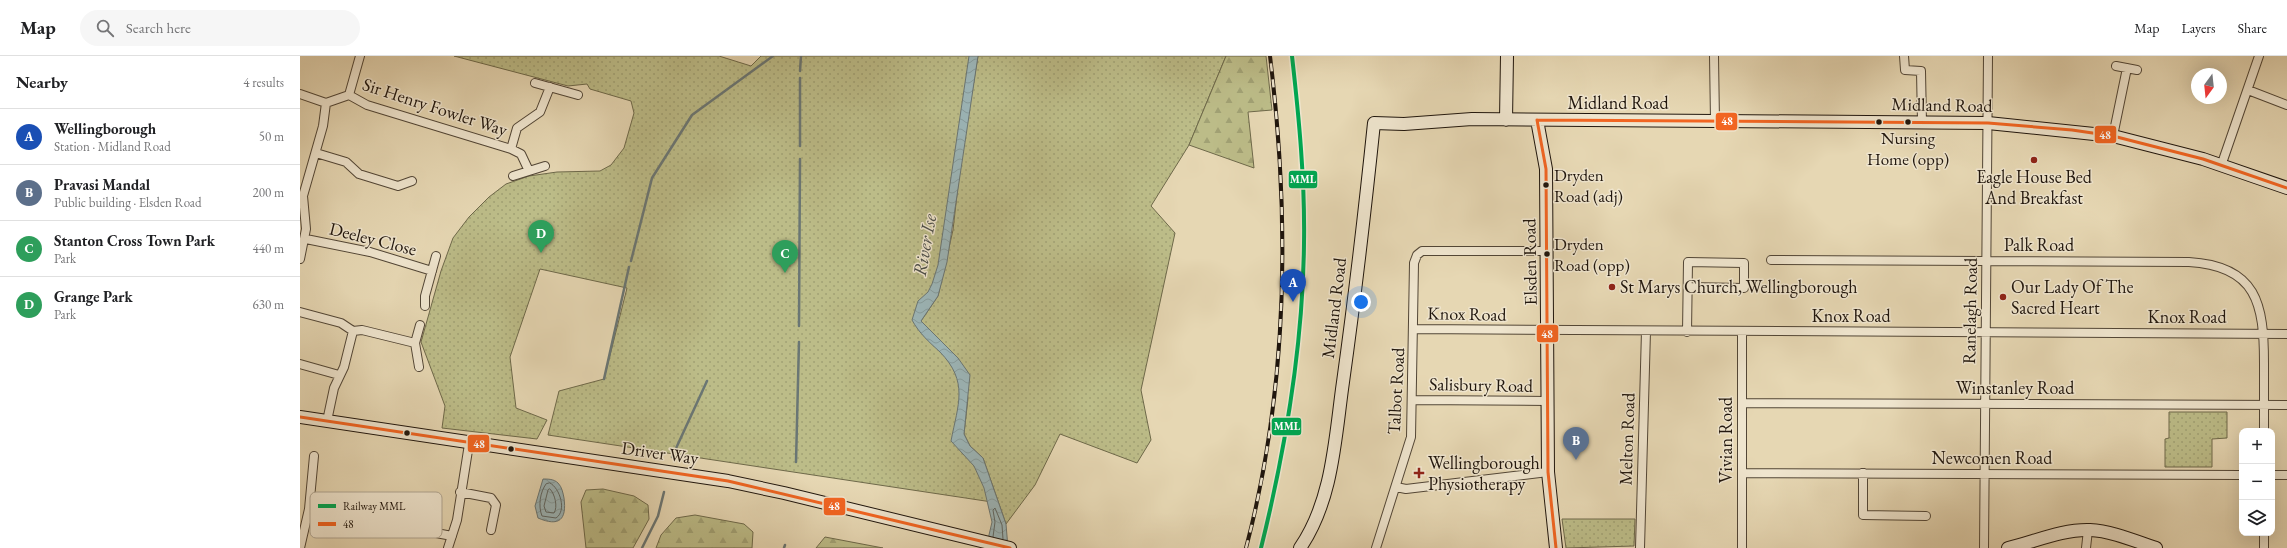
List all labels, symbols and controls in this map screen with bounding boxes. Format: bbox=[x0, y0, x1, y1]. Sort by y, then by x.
search box bbox=[80, 10, 360, 46]
text: Map bbox=[20, 15, 56, 40]
icon: search bbox=[94, 17, 116, 39]
text: Search here bbox=[126, 18, 191, 37]
text: Map bbox=[2134, 19, 2159, 37]
text: Layers bbox=[2181, 19, 2216, 37]
text: Share bbox=[2238, 19, 2267, 37]
north arrow bbox=[2191, 68, 2227, 104]
text: Nearby bbox=[16, 71, 68, 93]
street label: Sir Henry Fowler Way bbox=[360, 72, 511, 141]
text: 4 results bbox=[243, 74, 284, 91]
street label: Midland Road bbox=[1567, 91, 1669, 114]
street label: Midland Road bbox=[1891, 92, 1994, 117]
line badge: 48 bbox=[1715, 112, 1738, 131]
text: 48 bbox=[1721, 114, 1733, 128]
unlabelled marker bbox=[1874, 117, 1884, 127]
marker: Nursing Home (opp) bbox=[1903, 117, 1913, 127]
text: Wellingborough bbox=[54, 119, 156, 138]
line badge: 48 bbox=[2094, 125, 2117, 144]
place label: Nursing Home (opp) bbox=[1867, 127, 1949, 170]
text: A bbox=[24, 128, 34, 145]
text: 50 m bbox=[259, 128, 284, 145]
text: 48 bbox=[2099, 128, 2111, 142]
text: Station · Midland Road bbox=[54, 138, 171, 155]
marker: Eagle House Bed And Breakfast bbox=[2029, 155, 2039, 165]
place label: Dryden Road (adj) bbox=[1554, 164, 1623, 207]
place label: Eagle House Bed And Breakfast bbox=[1976, 165, 2093, 209]
line badge: MML bbox=[1288, 170, 1318, 189]
text: MML bbox=[1290, 172, 1317, 186]
text: Pravasi Mandal bbox=[54, 175, 150, 194]
marker: Dryden Road (adj) bbox=[1541, 180, 1551, 190]
text: B bbox=[25, 184, 33, 201]
text: 200 m bbox=[253, 184, 284, 201]
text: Public building · Elsden Road bbox=[54, 194, 202, 211]
water label: River Ise bbox=[907, 212, 942, 278]
street label: Deeley Close bbox=[327, 217, 419, 260]
street label: Elsden Road bbox=[1517, 217, 1542, 306]
pin: D bbox=[528, 220, 554, 253]
text: Stanton Cross Town Park bbox=[54, 231, 215, 250]
place label: Dryden Road (opp) bbox=[1554, 233, 1630, 276]
street label: Palk Road bbox=[2004, 233, 2075, 256]
text: C bbox=[24, 240, 34, 257]
text: 440 m bbox=[253, 240, 284, 257]
pin: C bbox=[772, 240, 798, 273]
marker: Dryden Road (opp) bbox=[1542, 249, 1552, 259]
text: Park bbox=[54, 250, 76, 267]
street label: Midland Road bbox=[1316, 255, 1351, 360]
street label: Ranelagh Road bbox=[1957, 257, 1982, 364]
pin: A bbox=[1280, 269, 1306, 302]
place label: St Marys Church, Wellingborough bbox=[1620, 275, 1858, 298]
place label: Our Lady Of The Sacred Heart bbox=[2011, 275, 2134, 319]
marker: St Marys Church, Wellingborough bbox=[1607, 282, 1617, 292]
text: Grange Park bbox=[54, 287, 133, 306]
your location bbox=[1351, 292, 1371, 312]
marker: Our Lady Of The Sacred Heart bbox=[1998, 292, 2008, 302]
text: D bbox=[24, 296, 34, 313]
text: 630 m bbox=[253, 296, 284, 313]
street label: Knox Road bbox=[1427, 301, 1508, 326]
street label: Knox Road bbox=[1811, 304, 1891, 327]
street label: Knox Road bbox=[2147, 305, 2227, 328]
text: Park bbox=[54, 306, 76, 323]
line badge: 48 bbox=[1536, 324, 1559, 343]
text: 48 bbox=[1541, 327, 1553, 341]
street label: Talbot Road bbox=[1382, 346, 1409, 435]
street label: Salisbury Road bbox=[1429, 372, 1534, 397]
street label: Winstanley Road bbox=[1956, 376, 2075, 399]
street label: Melton Road bbox=[1613, 391, 1640, 486]
street label: Vivian Road bbox=[1714, 396, 1737, 483]
line badge: MML bbox=[1271, 417, 1302, 436]
text: MML bbox=[1274, 419, 1301, 433]
pin: B bbox=[1563, 427, 1589, 460]
unlabelled marker bbox=[402, 428, 412, 438]
map controls bbox=[2239, 428, 2275, 536]
button: + bbox=[2239, 428, 2275, 464]
line badge: 48 bbox=[467, 434, 490, 453]
street label: Driver Way bbox=[620, 436, 700, 469]
text: 48 bbox=[473, 437, 485, 451]
unlabelled marker bbox=[506, 444, 516, 454]
street label: Newcomen Road bbox=[1932, 446, 2053, 469]
place label: Wellingborough Physiotherapy bbox=[1428, 451, 1540, 495]
button: − bbox=[2239, 464, 2275, 500]
marker: Wellingborough Physiotherapy bbox=[1413, 467, 1425, 479]
legend bbox=[310, 492, 442, 538]
line badge: 48 bbox=[823, 497, 846, 516]
text: Railway MML bbox=[343, 499, 406, 513]
text: 48 bbox=[828, 499, 840, 513]
button: layers bbox=[2239, 500, 2275, 536]
text: 48 bbox=[343, 517, 354, 531]

